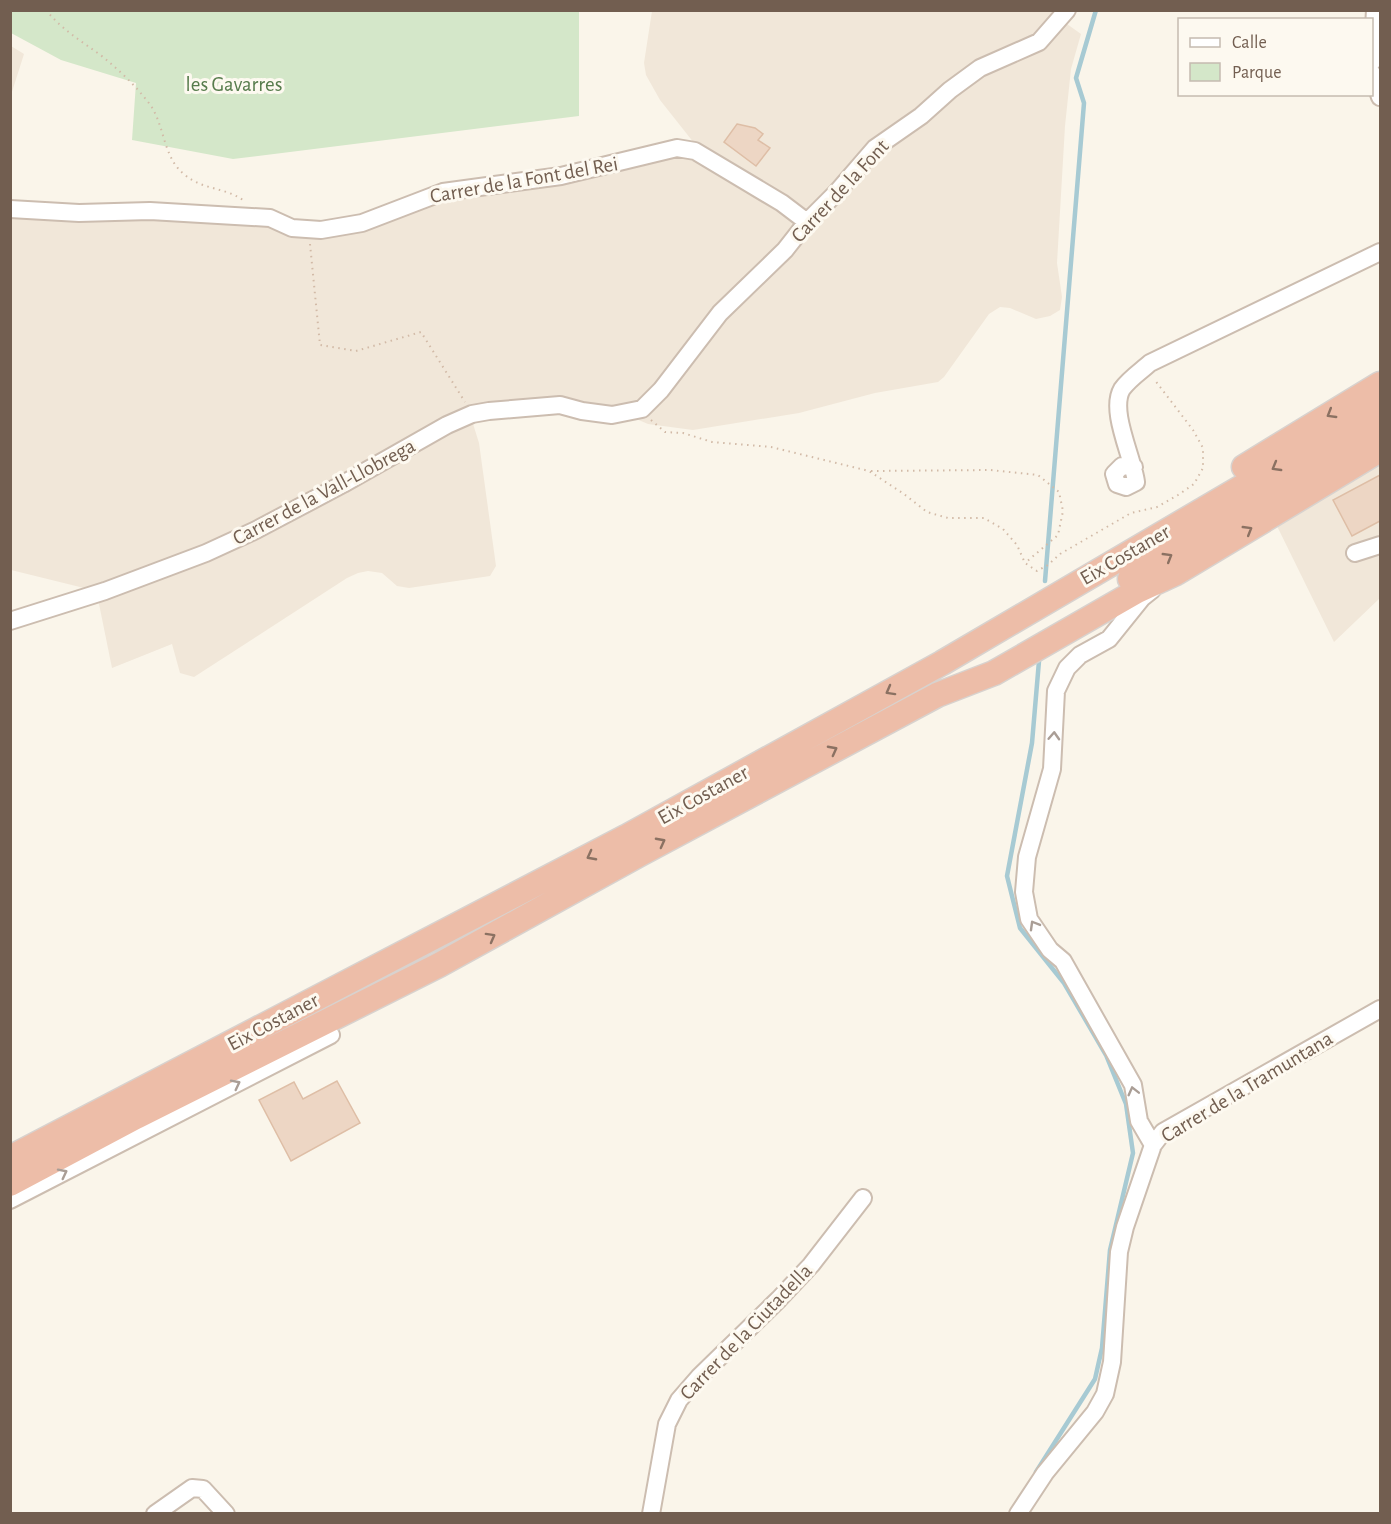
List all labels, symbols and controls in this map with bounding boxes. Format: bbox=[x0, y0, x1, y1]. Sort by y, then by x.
legend bbox=[1178, 18, 1373, 96]
text: Calle bbox=[1232, 34, 1267, 52]
text: Parque bbox=[1232, 64, 1281, 82]
park label: les Gavarres bbox=[186, 74, 282, 95]
street label: Carrer de la Font bbox=[787, 135, 893, 247]
street label: Carrer de la Font del Rei bbox=[428, 153, 620, 207]
one-way arrow bbox=[1327, 407, 1337, 419]
street label: Carrer de la Vall-Llobrega bbox=[229, 435, 419, 549]
one-way arrow bbox=[1272, 460, 1282, 471]
street label: Eix Costaner bbox=[1076, 521, 1174, 589]
one-way arrow bbox=[1242, 526, 1252, 537]
one-way arrow bbox=[1162, 552, 1172, 564]
one-way arrow bbox=[886, 684, 897, 695]
one-way arrow bbox=[1048, 731, 1061, 740]
one-way arrow bbox=[827, 746, 837, 757]
street label: Eix Costaner bbox=[654, 762, 752, 828]
one-way arrow bbox=[655, 838, 665, 849]
one-way arrow bbox=[586, 849, 597, 860]
one-way arrow bbox=[1029, 921, 1041, 931]
one-way arrow bbox=[484, 933, 495, 944]
street label: Eix Costaner bbox=[224, 989, 322, 1055]
street label: Carrer de la Tramuntana bbox=[1158, 1027, 1337, 1147]
one-way arrow bbox=[230, 1080, 240, 1091]
one-way arrow bbox=[1128, 1086, 1140, 1097]
one-way arrow bbox=[56, 1169, 67, 1180]
street label: Carrer de la Ciutadella bbox=[676, 1260, 816, 1404]

